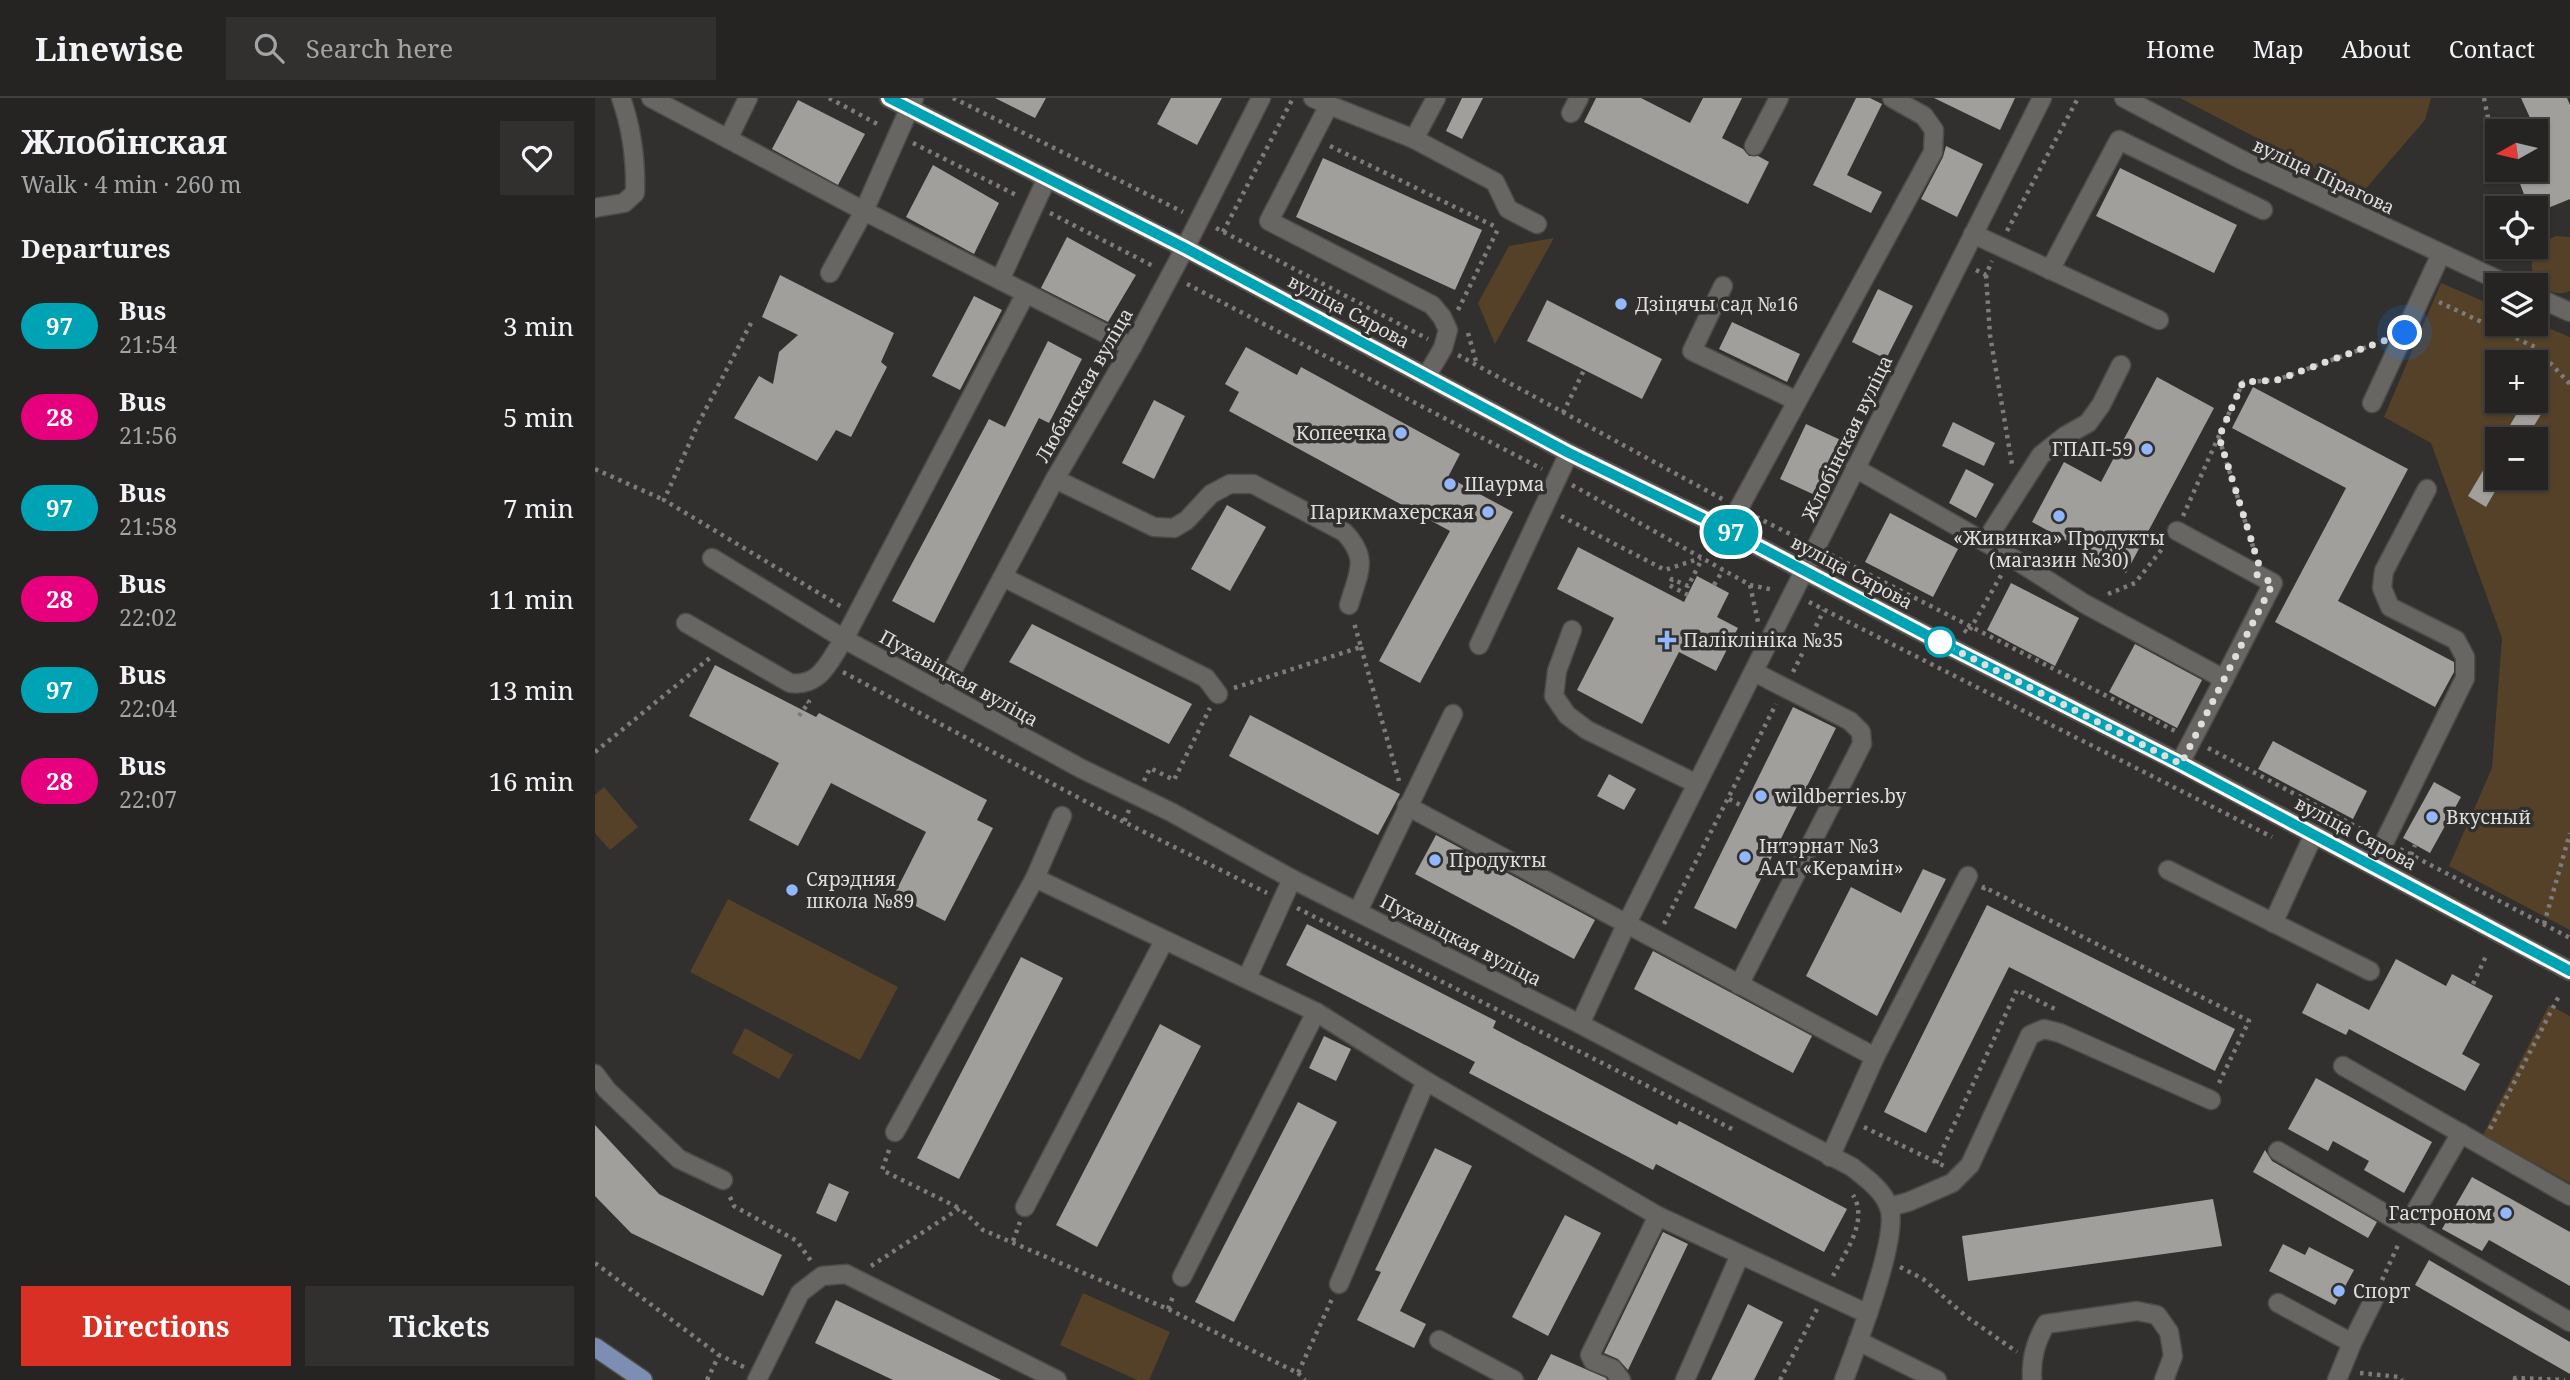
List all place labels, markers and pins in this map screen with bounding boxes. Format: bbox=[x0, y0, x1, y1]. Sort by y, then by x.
place label: Дзіцячы сад №16 bbox=[1635, 291, 1798, 317]
marker: Дзіцячы сад №16 bbox=[1613, 296, 1629, 312]
place label: Копеечка bbox=[1296, 420, 1387, 446]
marker: Копеечка bbox=[1393, 425, 1409, 441]
place label: ГПАП-59 bbox=[2052, 436, 2133, 462]
marker: ГПАП-59 bbox=[2139, 441, 2155, 457]
place label: Шаурма bbox=[1464, 471, 1545, 497]
marker: Шаурма bbox=[1442, 476, 1458, 492]
place label: Парикмахерская bbox=[1310, 499, 1474, 525]
marker: Парикмахерская bbox=[1480, 504, 1496, 520]
marker: «Живинка» Продукты (магазин №30) bbox=[2051, 508, 2067, 524]
place label: «Живинка» Продукты (магазин №30) bbox=[1953, 525, 2165, 573]
place label: Паліклініка №35 bbox=[1683, 627, 1843, 653]
unlabelled marker bbox=[1925, 627, 1955, 657]
marker: Паліклініка №35 bbox=[1657, 630, 1677, 650]
place label: wildberries.by bbox=[1775, 783, 1907, 809]
marker: wildberries.by bbox=[1753, 788, 1769, 804]
place label: Вкусный bbox=[2446, 804, 2531, 830]
marker: Вкусный bbox=[2424, 809, 2440, 825]
place label: Інтэрнат №3 ААТ «Керамін» bbox=[1759, 833, 1904, 881]
place label: Продукты bbox=[1449, 847, 1546, 873]
marker: Інтэрнат №3 ААТ «Керамін» bbox=[1737, 849, 1753, 865]
marker: Продукты bbox=[1427, 852, 1443, 868]
place label: Сярэдняя школа №89 bbox=[806, 866, 914, 914]
marker: Сярэдняя школа №89 bbox=[784, 882, 800, 898]
place label: Гастроном bbox=[2389, 1200, 2492, 1226]
marker: Гастроном bbox=[2498, 1205, 2514, 1221]
place label: Спорт bbox=[2353, 1278, 2410, 1304]
marker: Спорт bbox=[2331, 1283, 2347, 1299]

